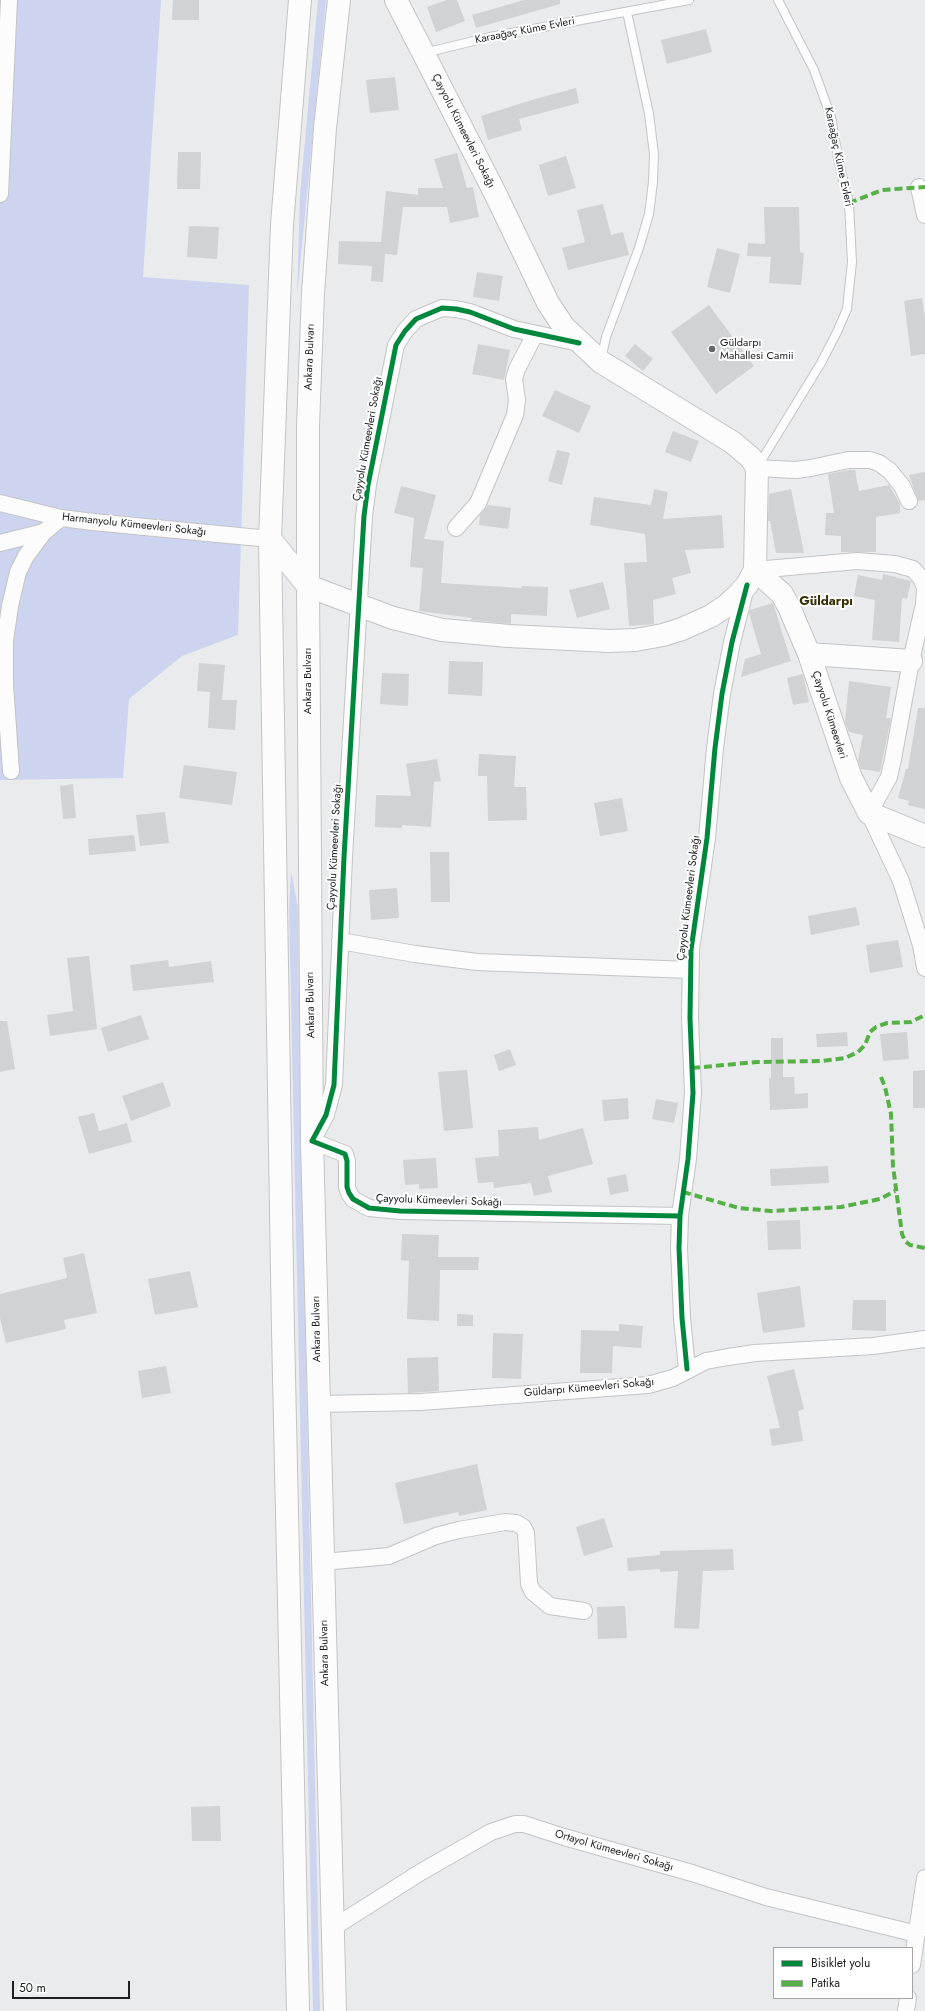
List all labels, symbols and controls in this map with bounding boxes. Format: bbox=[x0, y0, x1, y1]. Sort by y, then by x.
street label: Karaağaç Küme Evleri bbox=[474, 15, 576, 47]
street label: Çayyolu Kümeevleri Sokağı bbox=[428, 72, 498, 190]
street label: Karaağaç Küme Evleri bbox=[821, 106, 855, 208]
street label: Ankara Bulvarı bbox=[302, 323, 318, 391]
place label: Güldarpı Mahallesi Camii bbox=[720, 336, 794, 362]
marker: Güldarpı Mahallesi Camii bbox=[707, 344, 717, 354]
street label: Çayyolu Kümeevleri Sokağı bbox=[351, 376, 385, 502]
street label: Harmanyolu Kümeevleri Sokağı bbox=[61, 511, 207, 539]
district label: Güldarpı bbox=[799, 594, 853, 610]
street label: Ankara Bulvarı bbox=[301, 648, 315, 714]
street label: Çayyolu Kümeevleri bbox=[809, 669, 849, 761]
street label: Çayyolu Kümeevleri Sokağı bbox=[325, 784, 345, 910]
street label: Çayyolu Kümeevleri Sokağı bbox=[675, 835, 703, 961]
street label: Ankara Bulvarı bbox=[304, 972, 318, 1038]
street label: Çayyolu Kümeevleri Sokağı bbox=[376, 1192, 502, 1210]
street label: Ankara Bulvarı bbox=[310, 1296, 324, 1362]
street label: Güldarpı Kümeevleri Sokağı bbox=[523, 1376, 655, 1400]
street label: Ankara Bulvarı bbox=[318, 1620, 332, 1686]
street label: Ortayol Kümeevleri Sokağı bbox=[553, 1828, 675, 1874]
legend bbox=[773, 1947, 913, 1999]
text: Bisiklet yolu bbox=[811, 1954, 870, 1972]
scale bar bbox=[14, 1973, 132, 1999]
text: Patika bbox=[811, 1974, 840, 1992]
text: 50 m bbox=[19, 1979, 46, 1997]

